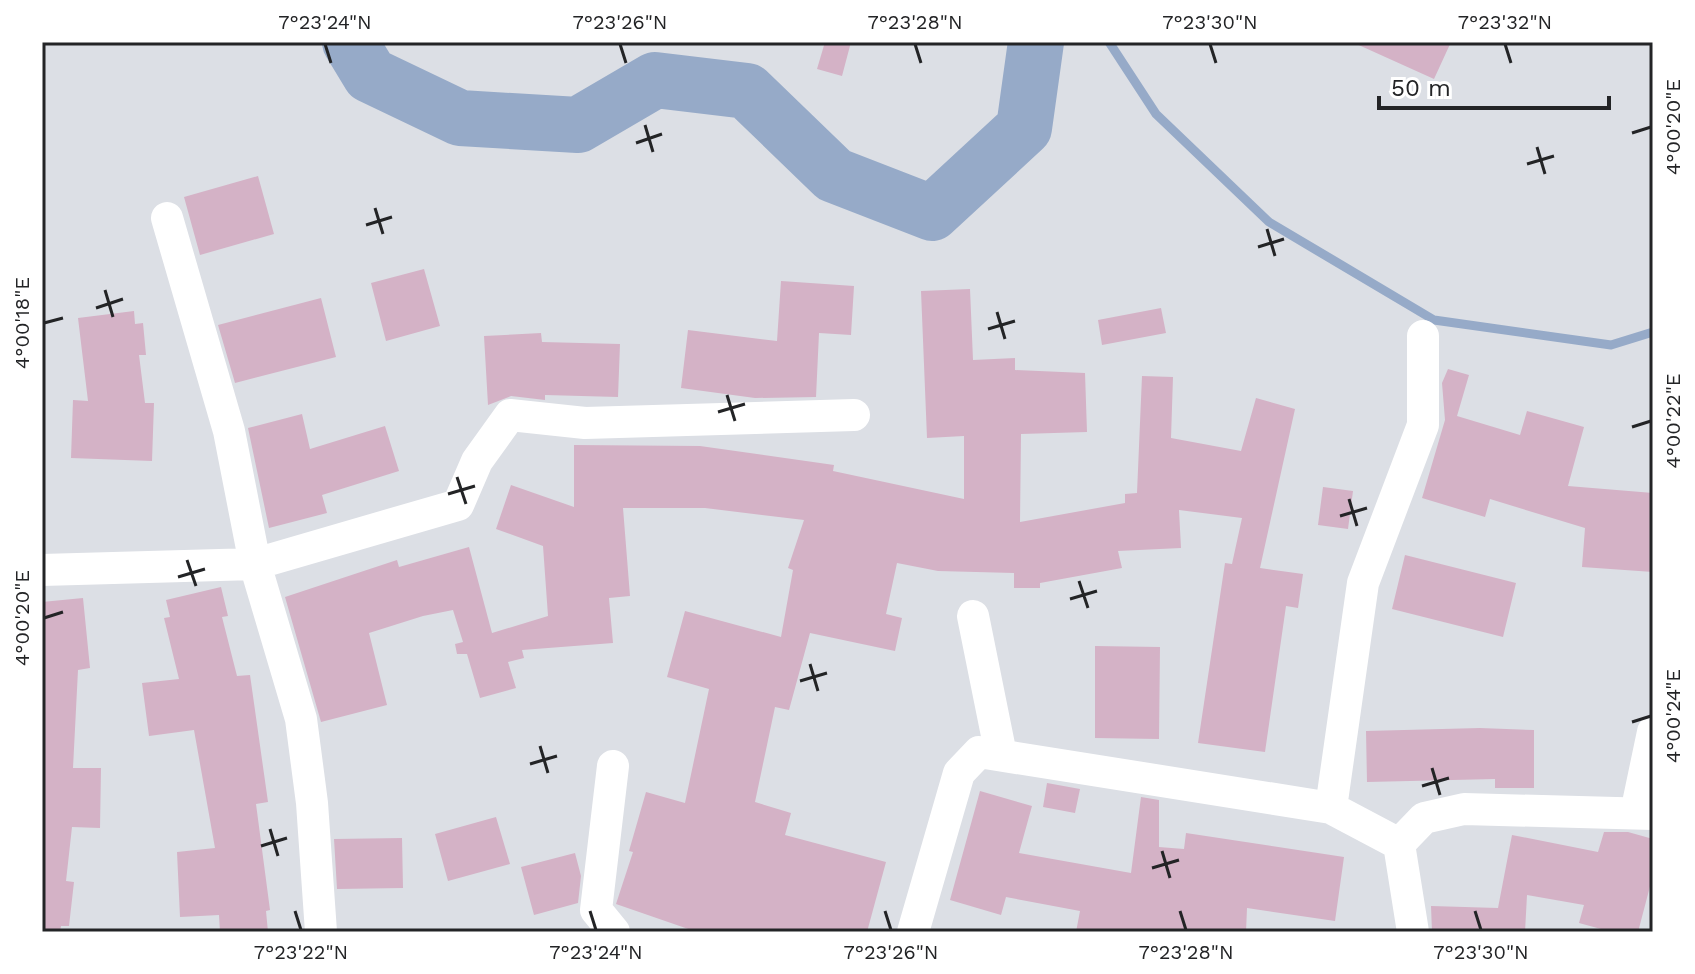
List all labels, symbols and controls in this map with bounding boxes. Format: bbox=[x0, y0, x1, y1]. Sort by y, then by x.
text: 7°23'24"N bbox=[278, 10, 372, 34]
text: 7°23'26"N bbox=[573, 10, 667, 34]
text: 7°23'28"N bbox=[867, 10, 963, 34]
text: 7°23'30"N bbox=[1162, 10, 1258, 34]
text: 7°23'32"N bbox=[1458, 10, 1552, 34]
scale bar bbox=[1379, 60, 1609, 110]
text: 50 m bbox=[1391, 74, 1451, 102]
text: 4°00'20"E bbox=[1661, 79, 1685, 175]
text: 4°00'18"E bbox=[10, 277, 34, 369]
text: 4°00'22"E bbox=[1661, 373, 1685, 469]
text: 4°00'20"E bbox=[10, 570, 34, 666]
text: 4°00'24"E bbox=[1661, 669, 1685, 763]
text: 7°23'22"N bbox=[254, 940, 348, 964]
text: 7°23'24"N bbox=[549, 940, 643, 964]
text: 7°23'26"N bbox=[844, 940, 938, 964]
text: 7°23'28"N bbox=[1138, 940, 1234, 964]
text: 7°23'30"N bbox=[1433, 940, 1529, 964]

